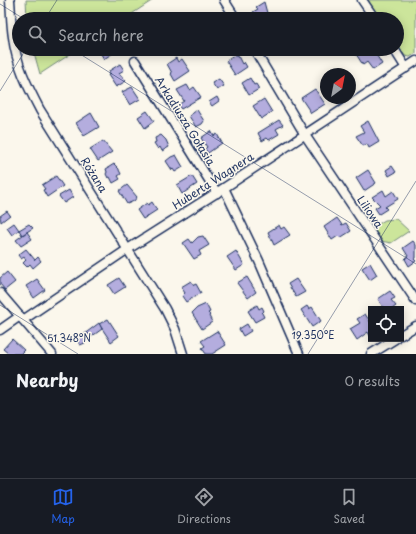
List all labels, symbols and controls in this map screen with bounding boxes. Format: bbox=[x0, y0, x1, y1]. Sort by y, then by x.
search box bbox=[12, 12, 404, 56]
icon: search bbox=[26, 23, 48, 45]
text: Search here bbox=[58, 23, 144, 46]
north arrow bbox=[320, 68, 356, 104]
street label: Arkadiusza Gołasia bbox=[151, 73, 220, 169]
street label: Huberta Wagnera bbox=[169, 148, 257, 213]
street label: Różana bbox=[77, 154, 112, 196]
street label: Liliowa bbox=[353, 192, 388, 232]
map controls bbox=[368, 306, 404, 342]
button: locate bbox=[368, 306, 404, 342]
text: 19.350°E bbox=[292, 327, 335, 342]
text: 51.348°N bbox=[47, 330, 91, 345]
text: Nearby bbox=[16, 367, 78, 393]
text: 0 results bbox=[345, 371, 400, 390]
tab: Map bbox=[51, 486, 75, 527]
tab: Directions bbox=[177, 486, 231, 527]
tab: Saved bbox=[333, 486, 365, 527]

